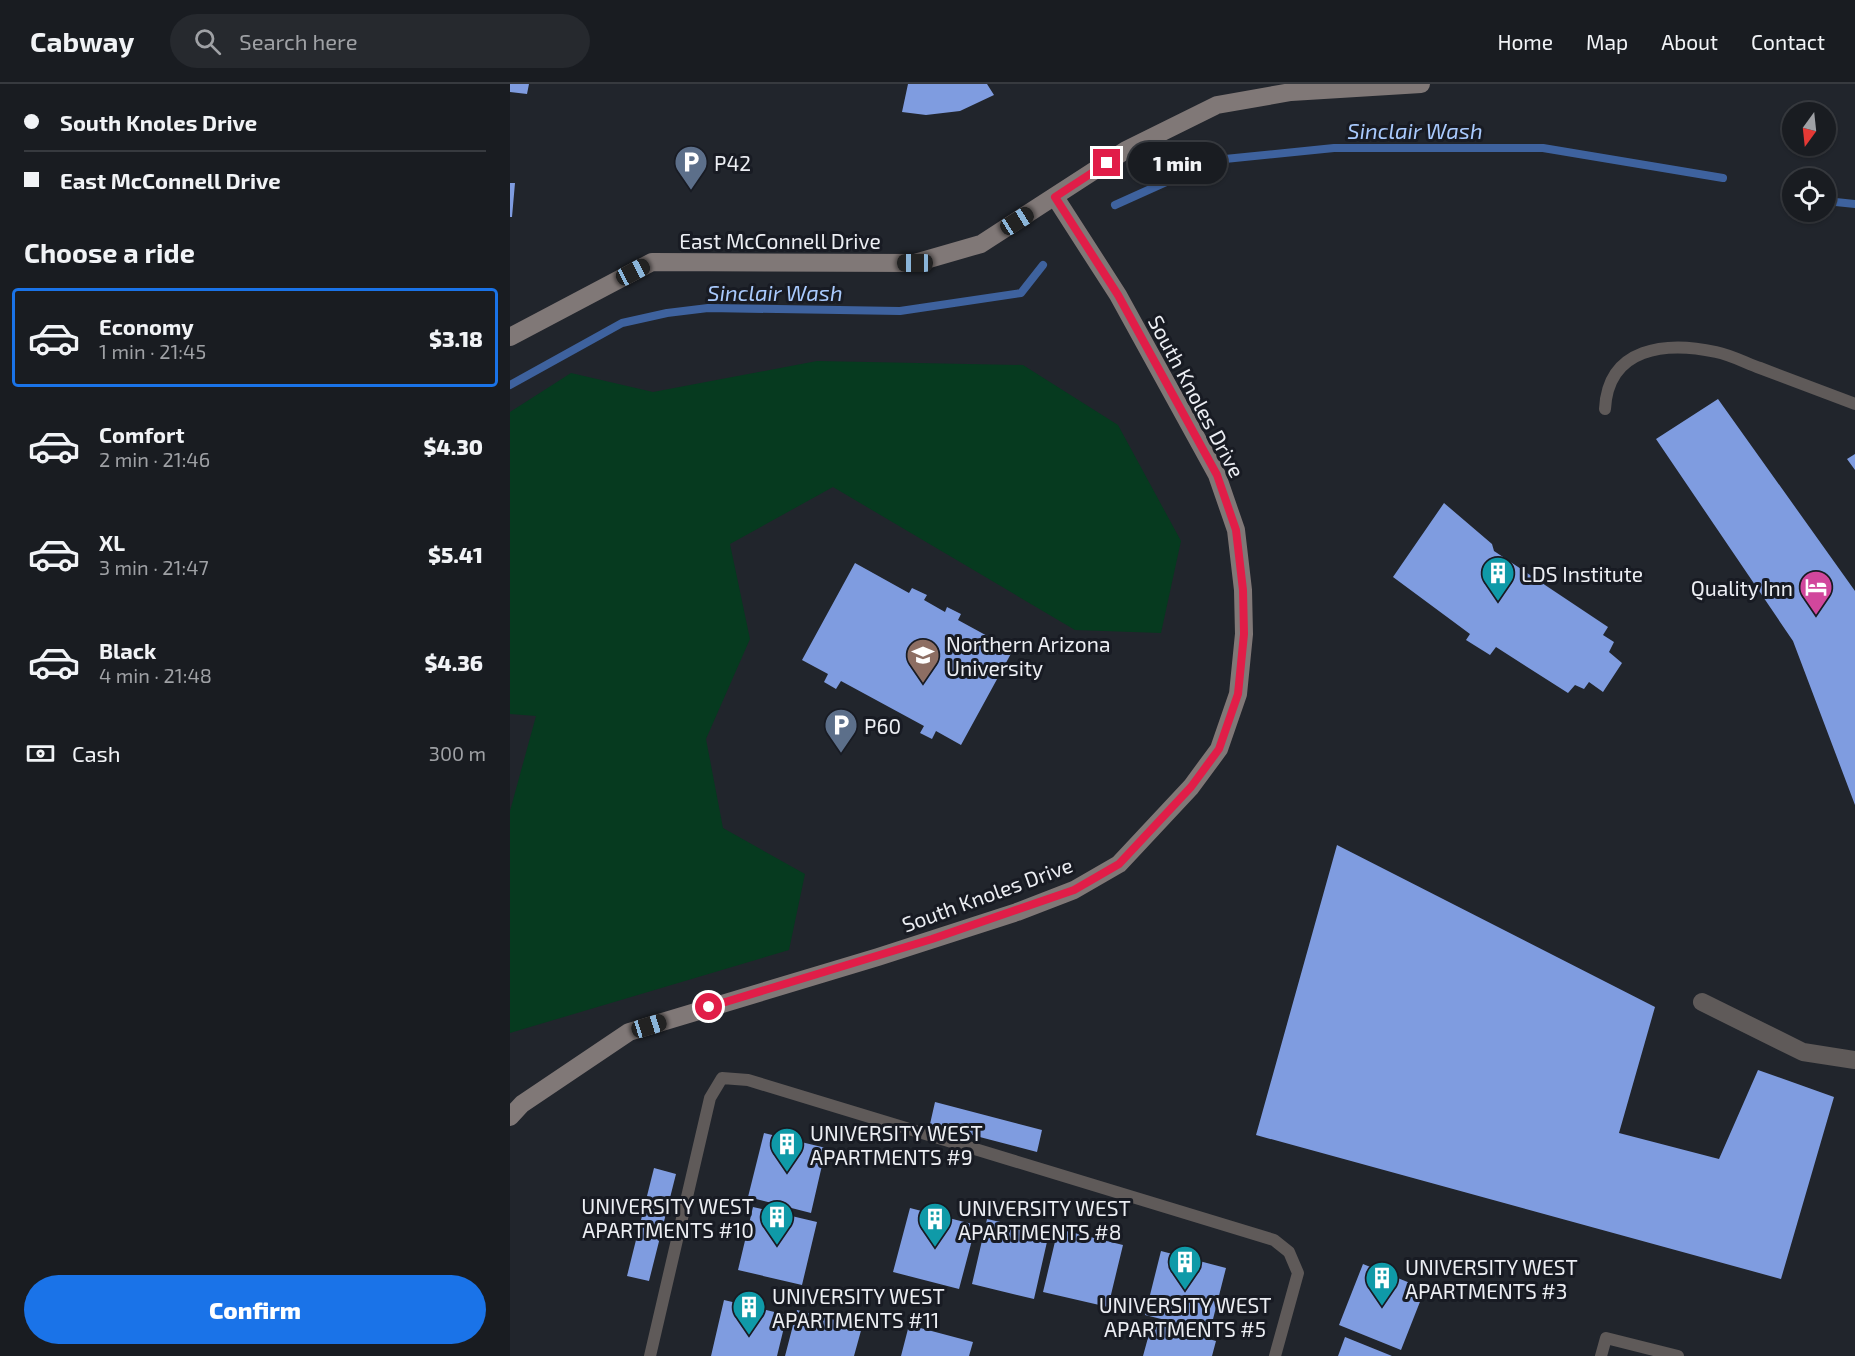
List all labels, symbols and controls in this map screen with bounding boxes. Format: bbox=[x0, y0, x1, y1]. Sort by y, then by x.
search box bbox=[170, 14, 590, 68]
text: Cabway bbox=[30, 24, 134, 58]
icon: search bbox=[191, 25, 224, 58]
text: Search here bbox=[239, 28, 357, 54]
text: Home bbox=[1497, 29, 1553, 54]
text: Map bbox=[1586, 29, 1628, 54]
text: About bbox=[1661, 29, 1718, 54]
text: Contact bbox=[1751, 29, 1825, 54]
north arrow bbox=[1782, 102, 1836, 156]
map controls bbox=[1782, 102, 1836, 222]
text: South Knoles Drive bbox=[60, 109, 257, 135]
water label: Sinclair Wash bbox=[1347, 117, 1483, 143]
callout: 1 min bbox=[1128, 142, 1227, 184]
parking icon: P42 bbox=[673, 144, 709, 191]
route end bbox=[1093, 149, 1120, 176]
place label: P42 bbox=[714, 150, 751, 175]
text: 1 min bbox=[1153, 151, 1202, 175]
text: East McConnell Drive bbox=[60, 167, 281, 193]
button: locate bbox=[1782, 168, 1836, 222]
car bbox=[997, 204, 1037, 238]
street label: East McConnell Drive bbox=[679, 228, 881, 253]
text: Choose a ride bbox=[24, 236, 195, 268]
car bbox=[897, 254, 933, 272]
car bbox=[613, 256, 653, 288]
water label: Sinclair Wash bbox=[707, 279, 843, 305]
icon: car bbox=[27, 311, 81, 365]
street label: South Knoles Drive bbox=[1144, 311, 1250, 481]
text: Economy bbox=[99, 313, 194, 339]
text: $3.18 bbox=[429, 325, 483, 351]
text: 1 min · 21:45 bbox=[99, 339, 206, 363]
icon: car bbox=[27, 419, 81, 473]
text: Comfort bbox=[99, 421, 184, 447]
text: $4.30 bbox=[423, 433, 483, 459]
text: 2 min · 21:46 bbox=[99, 447, 210, 471]
icon: car bbox=[27, 527, 81, 581]
text: XL bbox=[99, 529, 125, 555]
text: $5.41 bbox=[428, 541, 483, 567]
text: 3 min · 21:47 bbox=[99, 555, 209, 579]
building icon: LDS Institute bbox=[1480, 555, 1516, 602]
place label: LDS Institute bbox=[1521, 561, 1643, 586]
hotel icon: Quality Inn bbox=[1798, 569, 1834, 616]
place label: Quality Inn bbox=[1691, 575, 1793, 601]
place label: Northern Arizona University bbox=[946, 631, 1110, 680]
icon: car bbox=[27, 635, 81, 689]
text: Black bbox=[99, 637, 156, 663]
school or university icon: Northern Arizona University bbox=[905, 637, 941, 684]
text: $4.36 bbox=[424, 649, 483, 675]
text: 4 min · 21:48 bbox=[99, 663, 212, 687]
parking icon: P60 bbox=[823, 707, 859, 754]
place label: P60 bbox=[864, 713, 901, 738]
icon: cash bbox=[24, 737, 57, 770]
text: Cash bbox=[72, 740, 121, 766]
text: 300 m bbox=[429, 741, 486, 765]
street label: South Knoles Drive bbox=[898, 852, 1076, 936]
route start bbox=[695, 993, 722, 1020]
car bbox=[629, 1012, 669, 1040]
place label: UNIVERSITY WEST APARTMENTS #9 bbox=[810, 1120, 983, 1169]
building icon: UNIVERSITY WEST APARTMENTS #9 bbox=[769, 1126, 805, 1173]
place label: UNIVERSITY WEST APARTMENTS #10 bbox=[581, 1193, 754, 1242]
place label: UNIVERSITY WEST APARTMENTS #8 bbox=[958, 1195, 1131, 1244]
building icon: UNIVERSITY WEST APARTMENTS #10 bbox=[759, 1199, 795, 1246]
building icon: UNIVERSITY WEST APARTMENTS #8 bbox=[917, 1201, 953, 1248]
building icon: UNIVERSITY WEST APARTMENTS #5 bbox=[1167, 1244, 1203, 1291]
place label: UNIVERSITY WEST APARTMENTS #3 bbox=[1405, 1254, 1578, 1303]
building icon: UNIVERSITY WEST APARTMENTS #3 bbox=[1364, 1260, 1400, 1307]
button: Confirm bbox=[24, 1275, 486, 1344]
place label: UNIVERSITY WEST APARTMENTS #11 bbox=[772, 1283, 945, 1332]
building icon: UNIVERSITY WEST APARTMENTS #11 bbox=[731, 1289, 767, 1336]
place label: UNIVERSITY WEST APARTMENTS #5 bbox=[1099, 1292, 1271, 1341]

